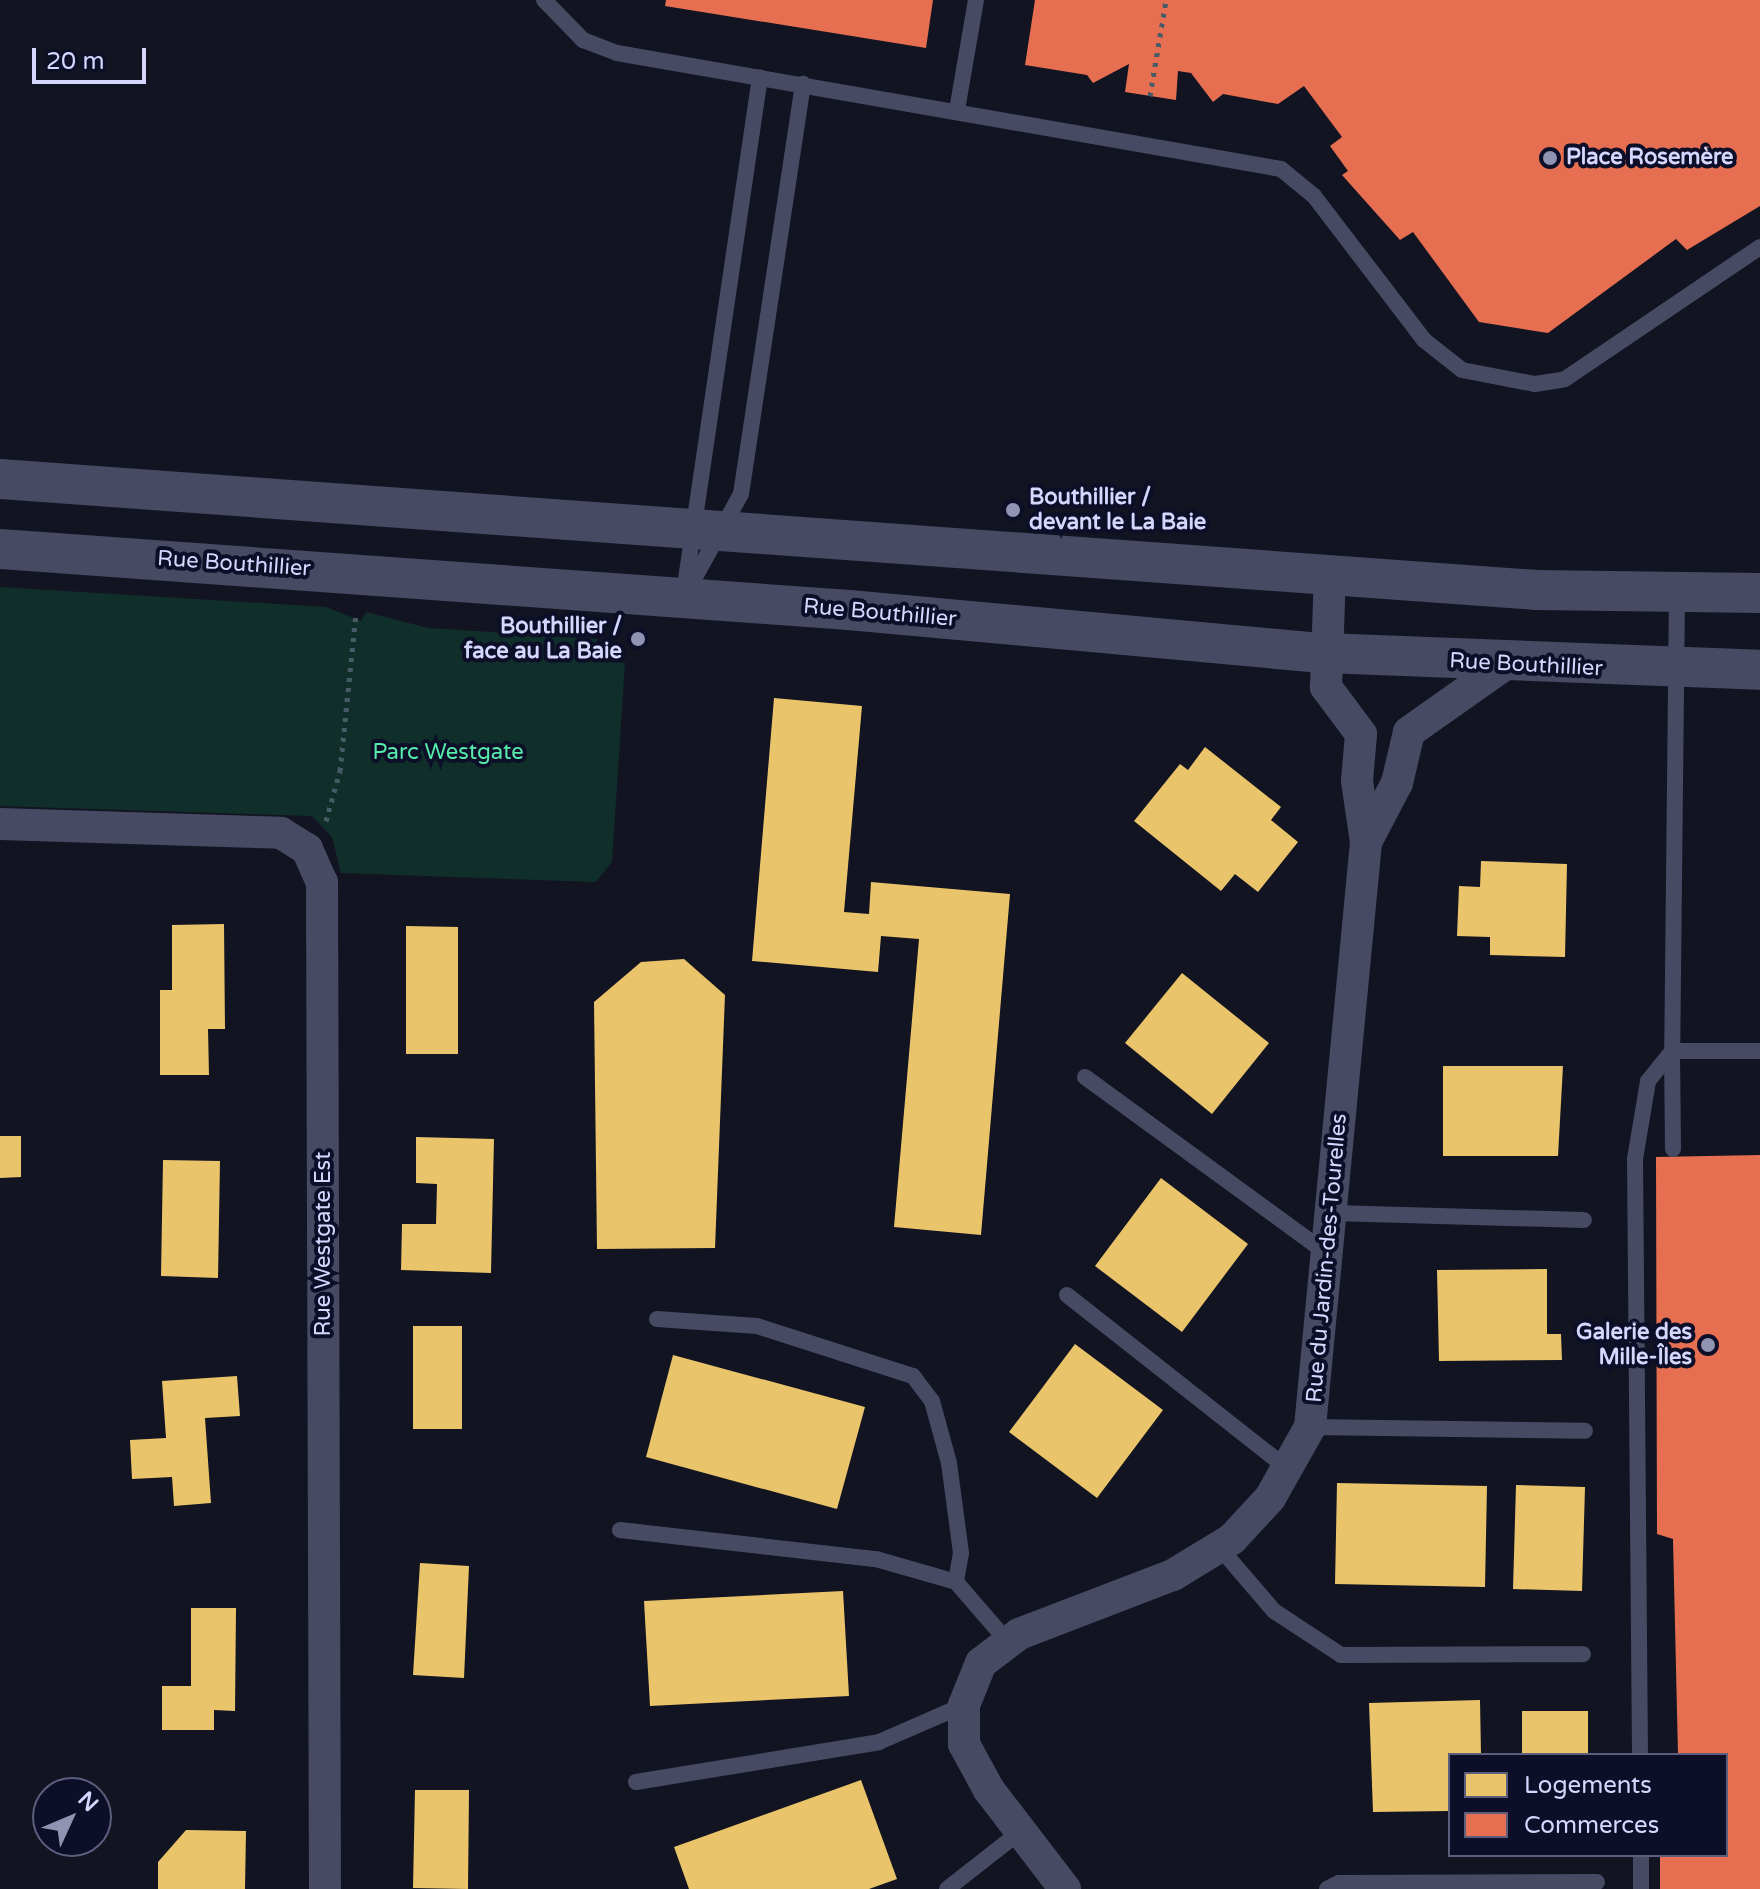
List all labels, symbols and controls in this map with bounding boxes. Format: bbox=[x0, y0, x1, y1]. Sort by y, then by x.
scale bar bbox=[36, 32, 150, 82]
text: 20 m bbox=[46, 47, 104, 76]
place label: Place Rosemère bbox=[1566, 145, 1734, 171]
marker: Place Rosemère bbox=[1541, 149, 1559, 167]
place label: Bouthillier / devant le La Baie bbox=[1029, 484, 1206, 536]
marker: Bouthillier / devant le La Baie bbox=[1004, 501, 1022, 519]
street label: Rue Bouthillier bbox=[156, 545, 312, 583]
street label: Rue Bouthillier bbox=[802, 593, 958, 633]
place label: Bouthillier / face au La Baie bbox=[464, 613, 622, 664]
marker: Bouthillier / face au La Baie bbox=[629, 630, 647, 648]
street label: Rue Bouthillier bbox=[1449, 648, 1603, 682]
park label: Parc Westgate bbox=[372, 740, 524, 766]
street label: Rue du Jardin-des-Tourelles bbox=[1301, 1112, 1353, 1404]
street label: Rue Westgate Est bbox=[311, 1152, 337, 1336]
place label: Galerie des Mille-Îles bbox=[1576, 1319, 1692, 1370]
marker: Galerie des Mille-Îles bbox=[1699, 1336, 1717, 1354]
legend bbox=[1448, 1753, 1728, 1857]
text: Logements bbox=[1524, 1771, 1652, 1800]
north arrow bbox=[32, 1777, 112, 1857]
text: N bbox=[72, 1786, 103, 1817]
text: Commerces bbox=[1524, 1811, 1659, 1840]

